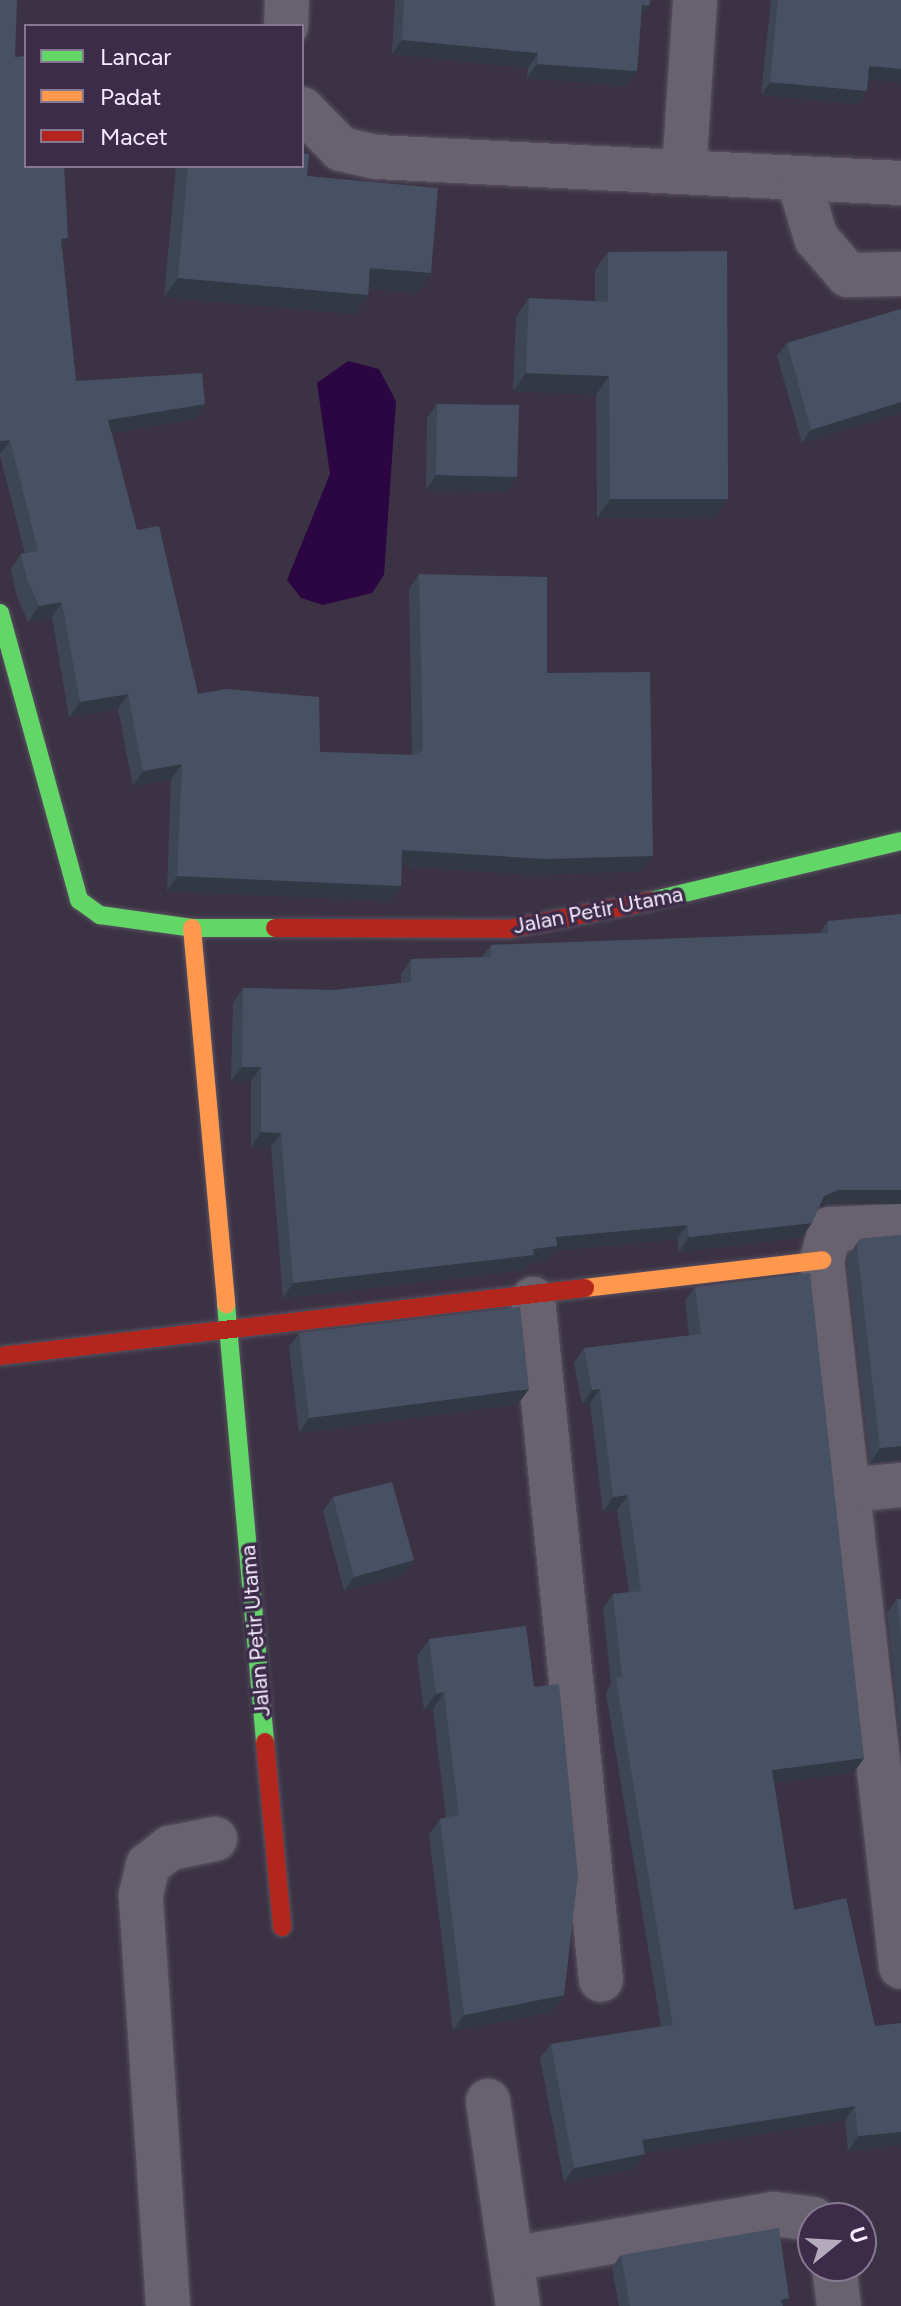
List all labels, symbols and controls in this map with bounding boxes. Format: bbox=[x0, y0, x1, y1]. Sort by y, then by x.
legend bbox=[24, 24, 304, 168]
text: Lancar bbox=[100, 42, 171, 71]
text: Padat bbox=[100, 82, 161, 111]
text: Macet bbox=[100, 122, 168, 151]
street label: Jalan Petir Utama bbox=[511, 881, 685, 939]
street label: Jalan Petir Utama bbox=[234, 1544, 276, 1718]
north arrow bbox=[797, 2202, 877, 2282]
text: U bbox=[843, 2224, 874, 2247]

